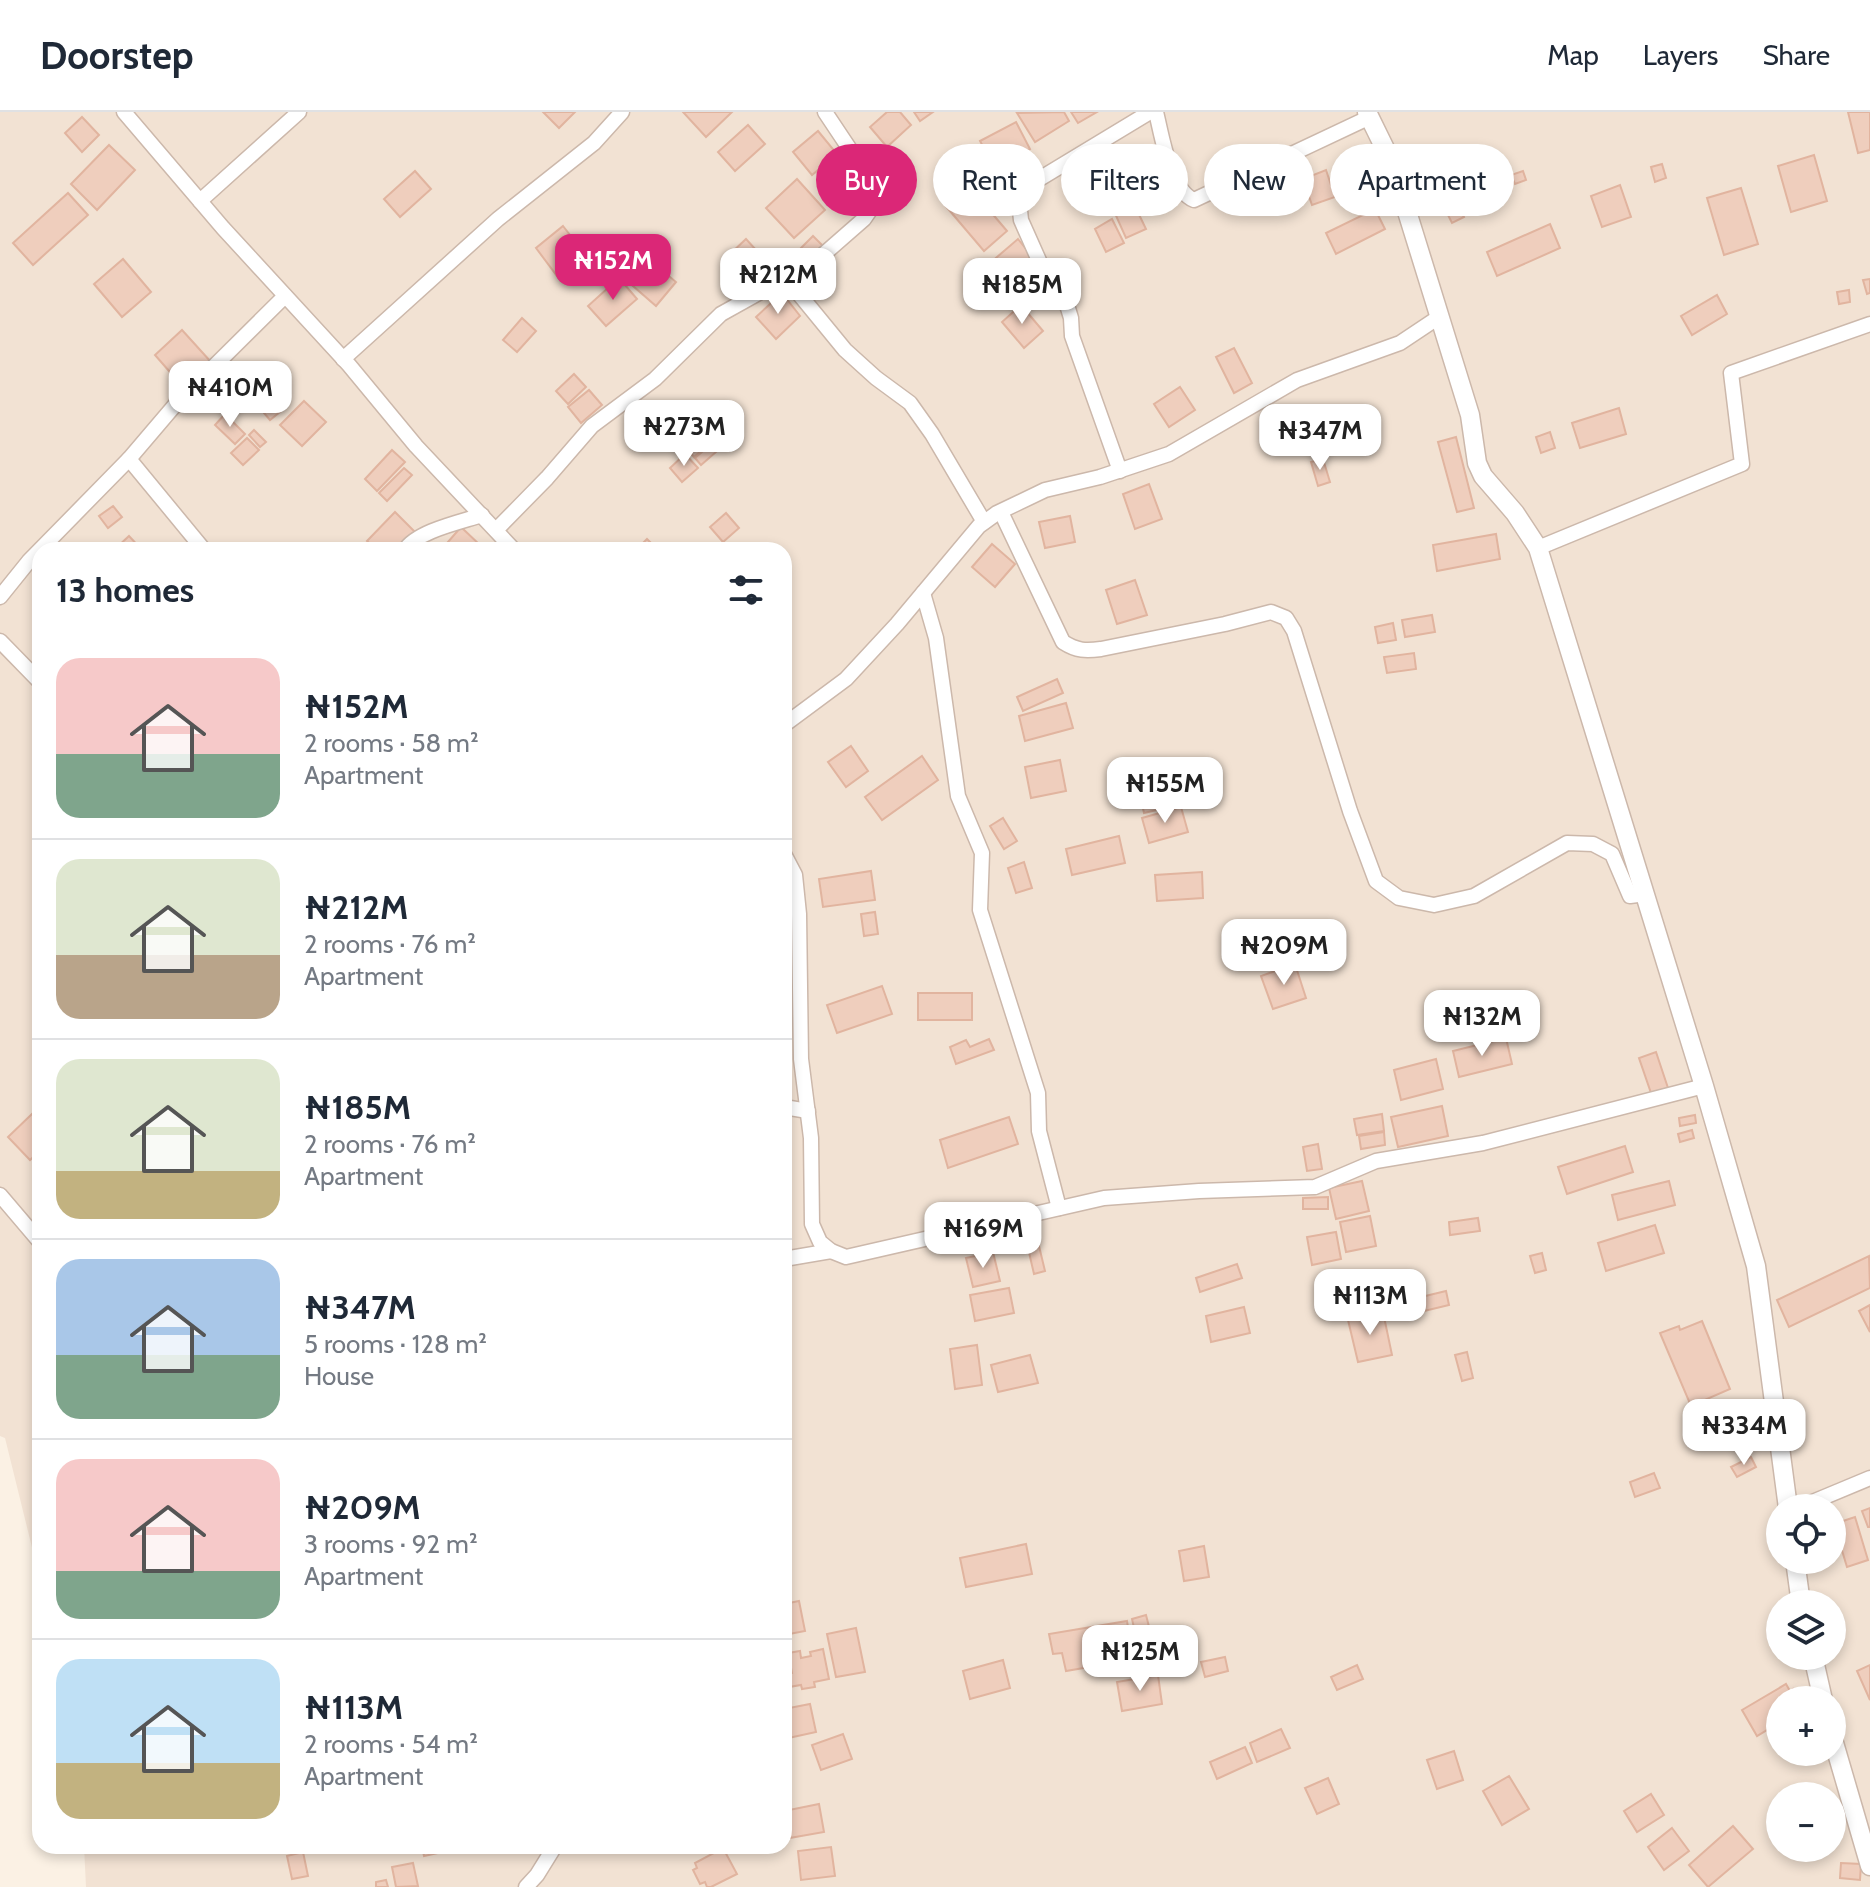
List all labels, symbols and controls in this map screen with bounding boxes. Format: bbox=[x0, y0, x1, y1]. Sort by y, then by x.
text: Doorstep bbox=[40, 32, 193, 79]
text: Map bbox=[1547, 38, 1599, 72]
text: Layers bbox=[1643, 38, 1718, 72]
text: Share bbox=[1762, 38, 1830, 72]
chip: Buy bbox=[816, 144, 917, 216]
chip: Rent bbox=[933, 144, 1045, 216]
chip: Filters bbox=[1061, 144, 1188, 216]
chip: New bbox=[1204, 144, 1314, 216]
chip: Apartment bbox=[1330, 144, 1514, 216]
pin: ₦152M bbox=[557, 234, 669, 302]
text: ₦152M bbox=[573, 244, 653, 276]
pin: ₦212M bbox=[722, 248, 834, 316]
text: ₦212M bbox=[738, 258, 818, 290]
pin: ₦185M bbox=[966, 258, 1078, 326]
text: ₦185M bbox=[981, 268, 1063, 300]
pin: ₦410M bbox=[174, 361, 286, 429]
text: ₦410M bbox=[187, 371, 273, 403]
pin: ₦273M bbox=[628, 400, 740, 468]
pin: ₦347M bbox=[1264, 404, 1376, 472]
text: ₦273M bbox=[642, 410, 726, 442]
text: ₦347M bbox=[1277, 414, 1363, 446]
icon: filters bbox=[724, 568, 768, 612]
text: 13 homes bbox=[56, 569, 194, 611]
text: ₦152M bbox=[304, 685, 409, 727]
icon: home bbox=[120, 690, 216, 786]
text: 2 rooms · 58 m² bbox=[304, 727, 479, 759]
pin: ₦155M bbox=[1109, 757, 1221, 825]
text: Apartment bbox=[304, 759, 423, 791]
text: ₦155M bbox=[1125, 767, 1205, 799]
text: ₦212M bbox=[304, 886, 408, 928]
icon: home bbox=[120, 891, 216, 987]
pin: ₦209M bbox=[1228, 919, 1340, 987]
text: 2 rooms · 76 m² bbox=[304, 928, 476, 960]
text: ₦209M bbox=[1239, 929, 1329, 961]
text: Apartment bbox=[304, 960, 423, 992]
pin: ₦132M bbox=[1426, 990, 1538, 1058]
text: ₦132M bbox=[1442, 1000, 1522, 1032]
text: ₦185M bbox=[304, 1086, 411, 1128]
icon: home bbox=[120, 1091, 216, 1187]
text: 2 rooms · 76 m² bbox=[304, 1128, 476, 1160]
text: Apartment bbox=[304, 1160, 423, 1192]
pin: ₦169M bbox=[927, 1202, 1039, 1270]
text: ₦169M bbox=[942, 1212, 1024, 1244]
pin: ₦113M bbox=[1314, 1269, 1426, 1337]
text: ₦113M bbox=[1332, 1279, 1408, 1311]
text: ₦347M bbox=[304, 1286, 416, 1328]
icon: home bbox=[120, 1291, 216, 1387]
text: 5 rooms · 128 m² bbox=[304, 1328, 487, 1360]
text: House bbox=[304, 1360, 374, 1392]
pin: ₦334M bbox=[1688, 1399, 1800, 1467]
text: ₦334M bbox=[1701, 1409, 1787, 1441]
text: ₦209M bbox=[304, 1486, 421, 1528]
icon: home bbox=[120, 1491, 216, 1587]
map controls bbox=[1766, 1494, 1846, 1862]
button: locate bbox=[1766, 1494, 1846, 1574]
text: 3 rooms · 92 m² bbox=[304, 1528, 478, 1560]
text: Apartment bbox=[304, 1560, 423, 1592]
button: layers bbox=[1766, 1590, 1846, 1670]
pin: ₦125M bbox=[1084, 1625, 1196, 1693]
text: ₦125M bbox=[1100, 1635, 1180, 1667]
text: ₦113M bbox=[304, 1686, 403, 1728]
button: + bbox=[1766, 1686, 1846, 1766]
icon: home bbox=[120, 1691, 216, 1787]
text: 2 rooms · 54 m² bbox=[304, 1728, 478, 1760]
text: Apartment bbox=[304, 1760, 423, 1792]
button: − bbox=[1766, 1782, 1846, 1862]

